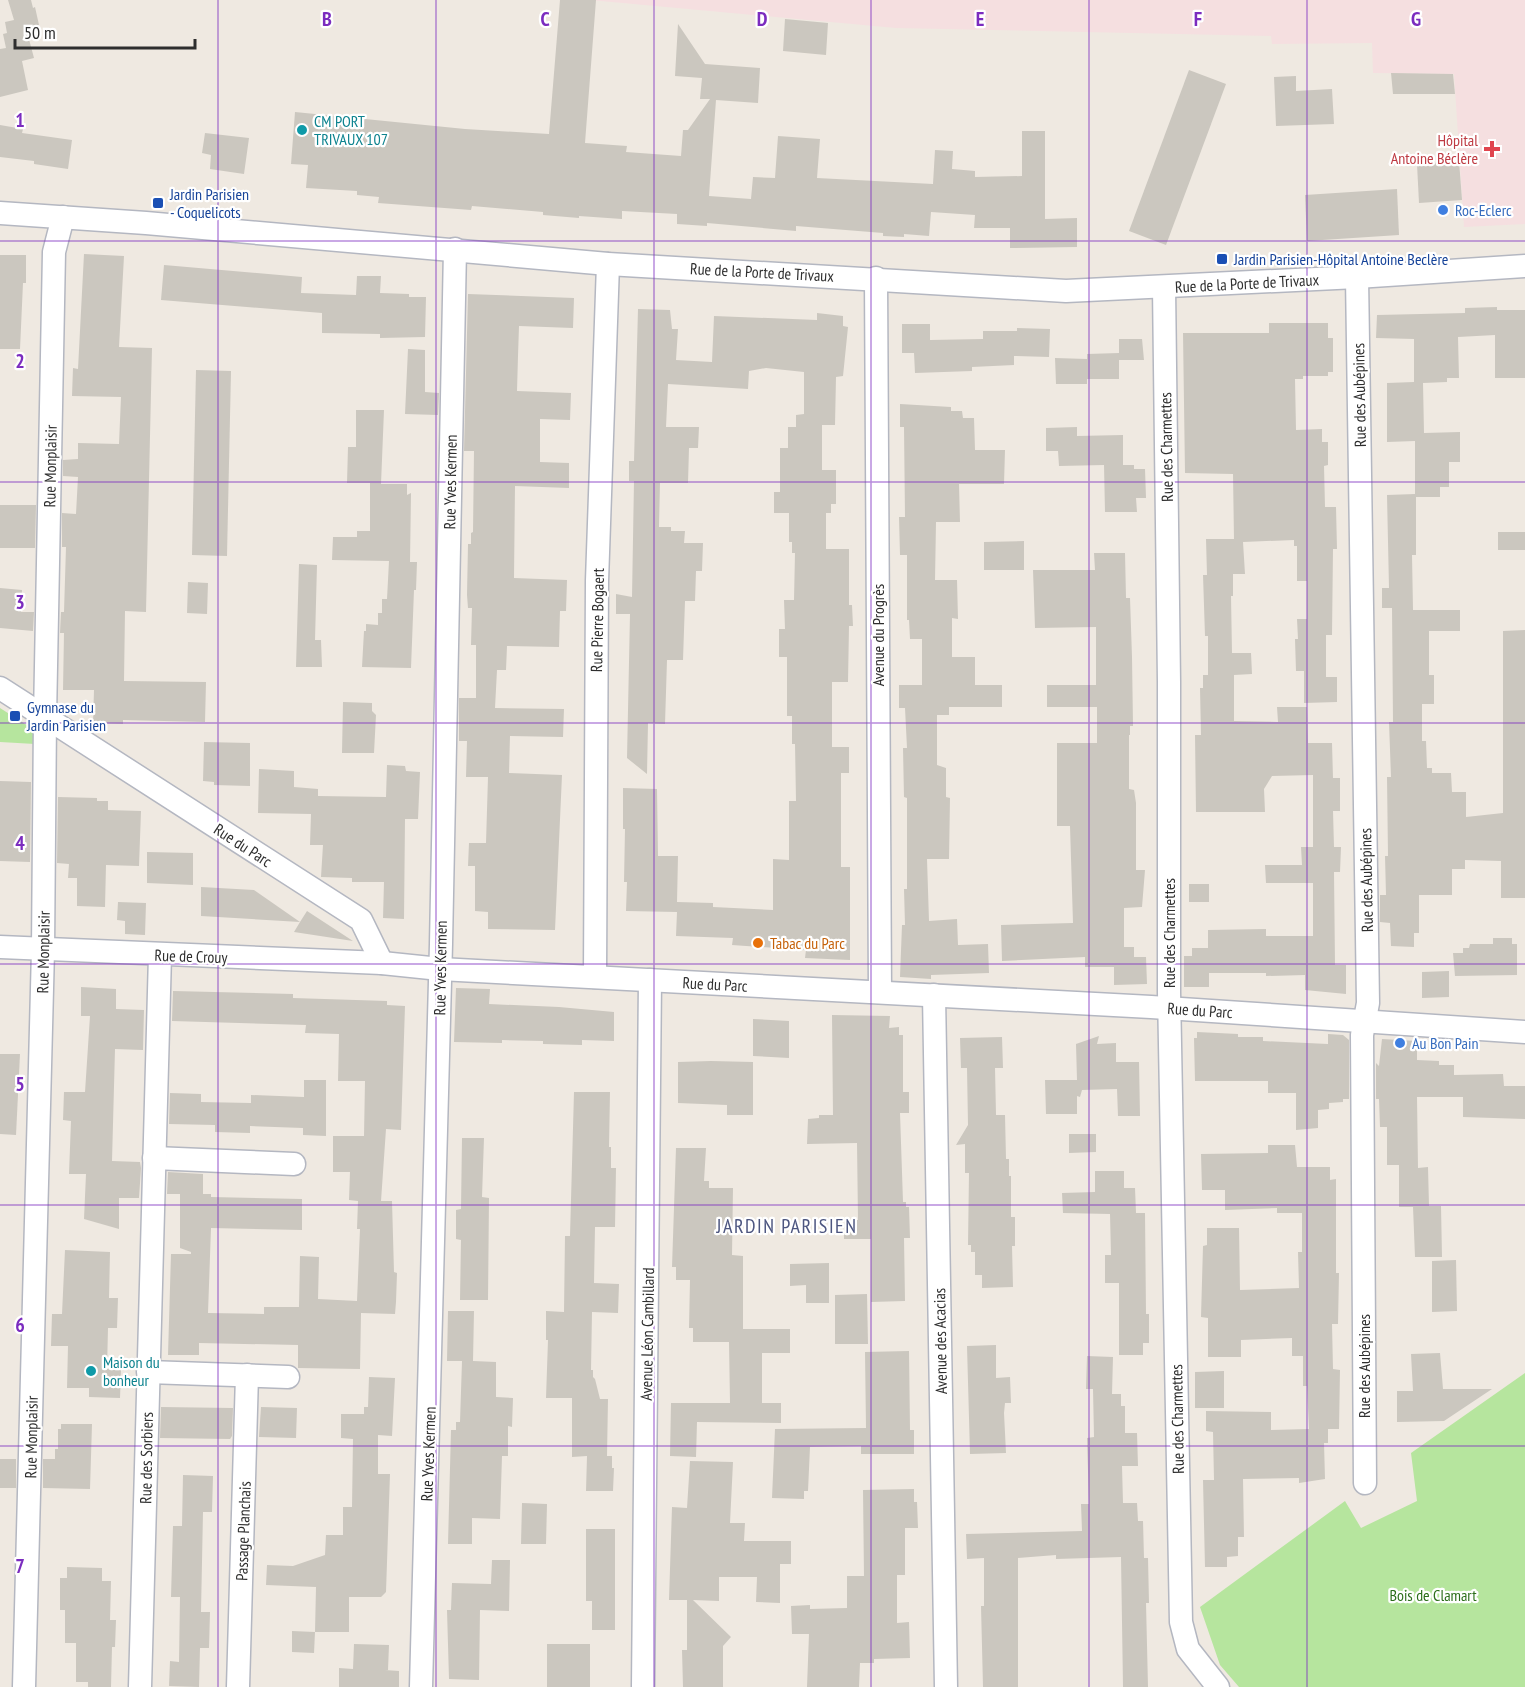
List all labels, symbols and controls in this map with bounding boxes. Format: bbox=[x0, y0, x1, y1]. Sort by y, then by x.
text: B bbox=[322, 6, 332, 32]
text: C bbox=[540, 6, 550, 32]
text: D bbox=[757, 6, 768, 32]
text: E bbox=[976, 6, 984, 32]
text: F bbox=[1194, 6, 1202, 32]
text: G bbox=[1411, 6, 1421, 32]
scale bar bbox=[15, 12, 195, 50]
text: 50 m bbox=[24, 21, 56, 44]
text: 1 bbox=[15, 107, 25, 133]
place label: CM PORT TRIVAUX 107 bbox=[314, 111, 388, 149]
marker: CM PORT TRIVAUX 107 bbox=[295, 123, 309, 137]
place label: Hôpital Antoine Béclère bbox=[1391, 130, 1478, 168]
marker: Hôpital Antoine Béclère bbox=[1483, 140, 1501, 158]
place label: Jardin Parisien - Coquelicots bbox=[169, 184, 249, 222]
marker: Jardin Parisien - Coquelicots bbox=[151, 196, 165, 210]
place label: Roc-Eclerc bbox=[1455, 200, 1512, 220]
marker: Roc-Eclerc bbox=[1436, 203, 1450, 217]
place label: Jardin Parisien-Hôpital Antoine Beclère bbox=[1233, 249, 1448, 269]
marker: Jardin Parisien-Hôpital Antoine Beclère bbox=[1215, 252, 1229, 266]
street label: Rue de la Porte de Trivaux bbox=[690, 258, 835, 286]
street label: Rue de la Porte de Trivaux bbox=[1175, 269, 1320, 297]
street label: Rue des Aubépines bbox=[1348, 343, 1370, 447]
text: 2 bbox=[15, 348, 25, 374]
street label: Rue des Charmettes bbox=[1155, 392, 1177, 502]
street label: Rue Monplaisir bbox=[39, 424, 61, 507]
street label: Rue Yves Kermen bbox=[439, 434, 461, 530]
street label: Rue Pierre Bogaert bbox=[586, 567, 608, 672]
street label: Avenue du Progrès bbox=[868, 584, 888, 686]
text: 3 bbox=[15, 589, 25, 615]
place label: Gymnase du Jardin Parisien bbox=[26, 697, 106, 735]
marker: Gymnase du Jardin Parisien bbox=[8, 709, 22, 723]
street label: Rue du Parc bbox=[210, 819, 276, 871]
street label: Rue des Aubépines bbox=[1355, 828, 1377, 932]
text: 4 bbox=[15, 830, 25, 856]
street label: Rue des Charmettes bbox=[1159, 878, 1179, 988]
street label: Rue Monplaisir bbox=[32, 910, 54, 993]
street label: Rue Yves Kermen bbox=[429, 920, 451, 1016]
place label: Tabac du Parc bbox=[770, 933, 845, 953]
marker: Tabac du Parc bbox=[751, 936, 765, 950]
street label: Rue de Crouy bbox=[154, 945, 228, 967]
street label: Rue du Parc bbox=[682, 972, 748, 996]
street label: Rue du Parc bbox=[1167, 998, 1233, 1022]
place label: Au Bon Pain bbox=[1412, 1033, 1478, 1053]
marker: Au Bon Pain bbox=[1393, 1036, 1407, 1050]
text: 5 bbox=[15, 1071, 25, 1097]
district label: JARDIN PARISIEN bbox=[716, 1213, 857, 1239]
street label: Avenue Léon Cambillard bbox=[636, 1267, 658, 1401]
street label: Avenue des Acacias bbox=[929, 1288, 951, 1394]
text: 6 bbox=[15, 1312, 25, 1338]
street label: Rue des Aubépines bbox=[1354, 1314, 1374, 1418]
place label: Maison du bonheur bbox=[103, 1352, 160, 1390]
marker: Maison du bonheur bbox=[84, 1364, 98, 1378]
street label: Rue des Charmettes bbox=[1166, 1364, 1188, 1474]
street label: Rue Monplaisir bbox=[20, 1395, 42, 1478]
street label: Rue Yves Kermen bbox=[416, 1406, 440, 1502]
street label: Rue des Sorbiers bbox=[135, 1412, 157, 1504]
street label: Passage Planchais bbox=[231, 1481, 255, 1581]
text: 7 bbox=[15, 1553, 25, 1579]
park label: Bois de Clamart bbox=[1389, 1585, 1477, 1605]

